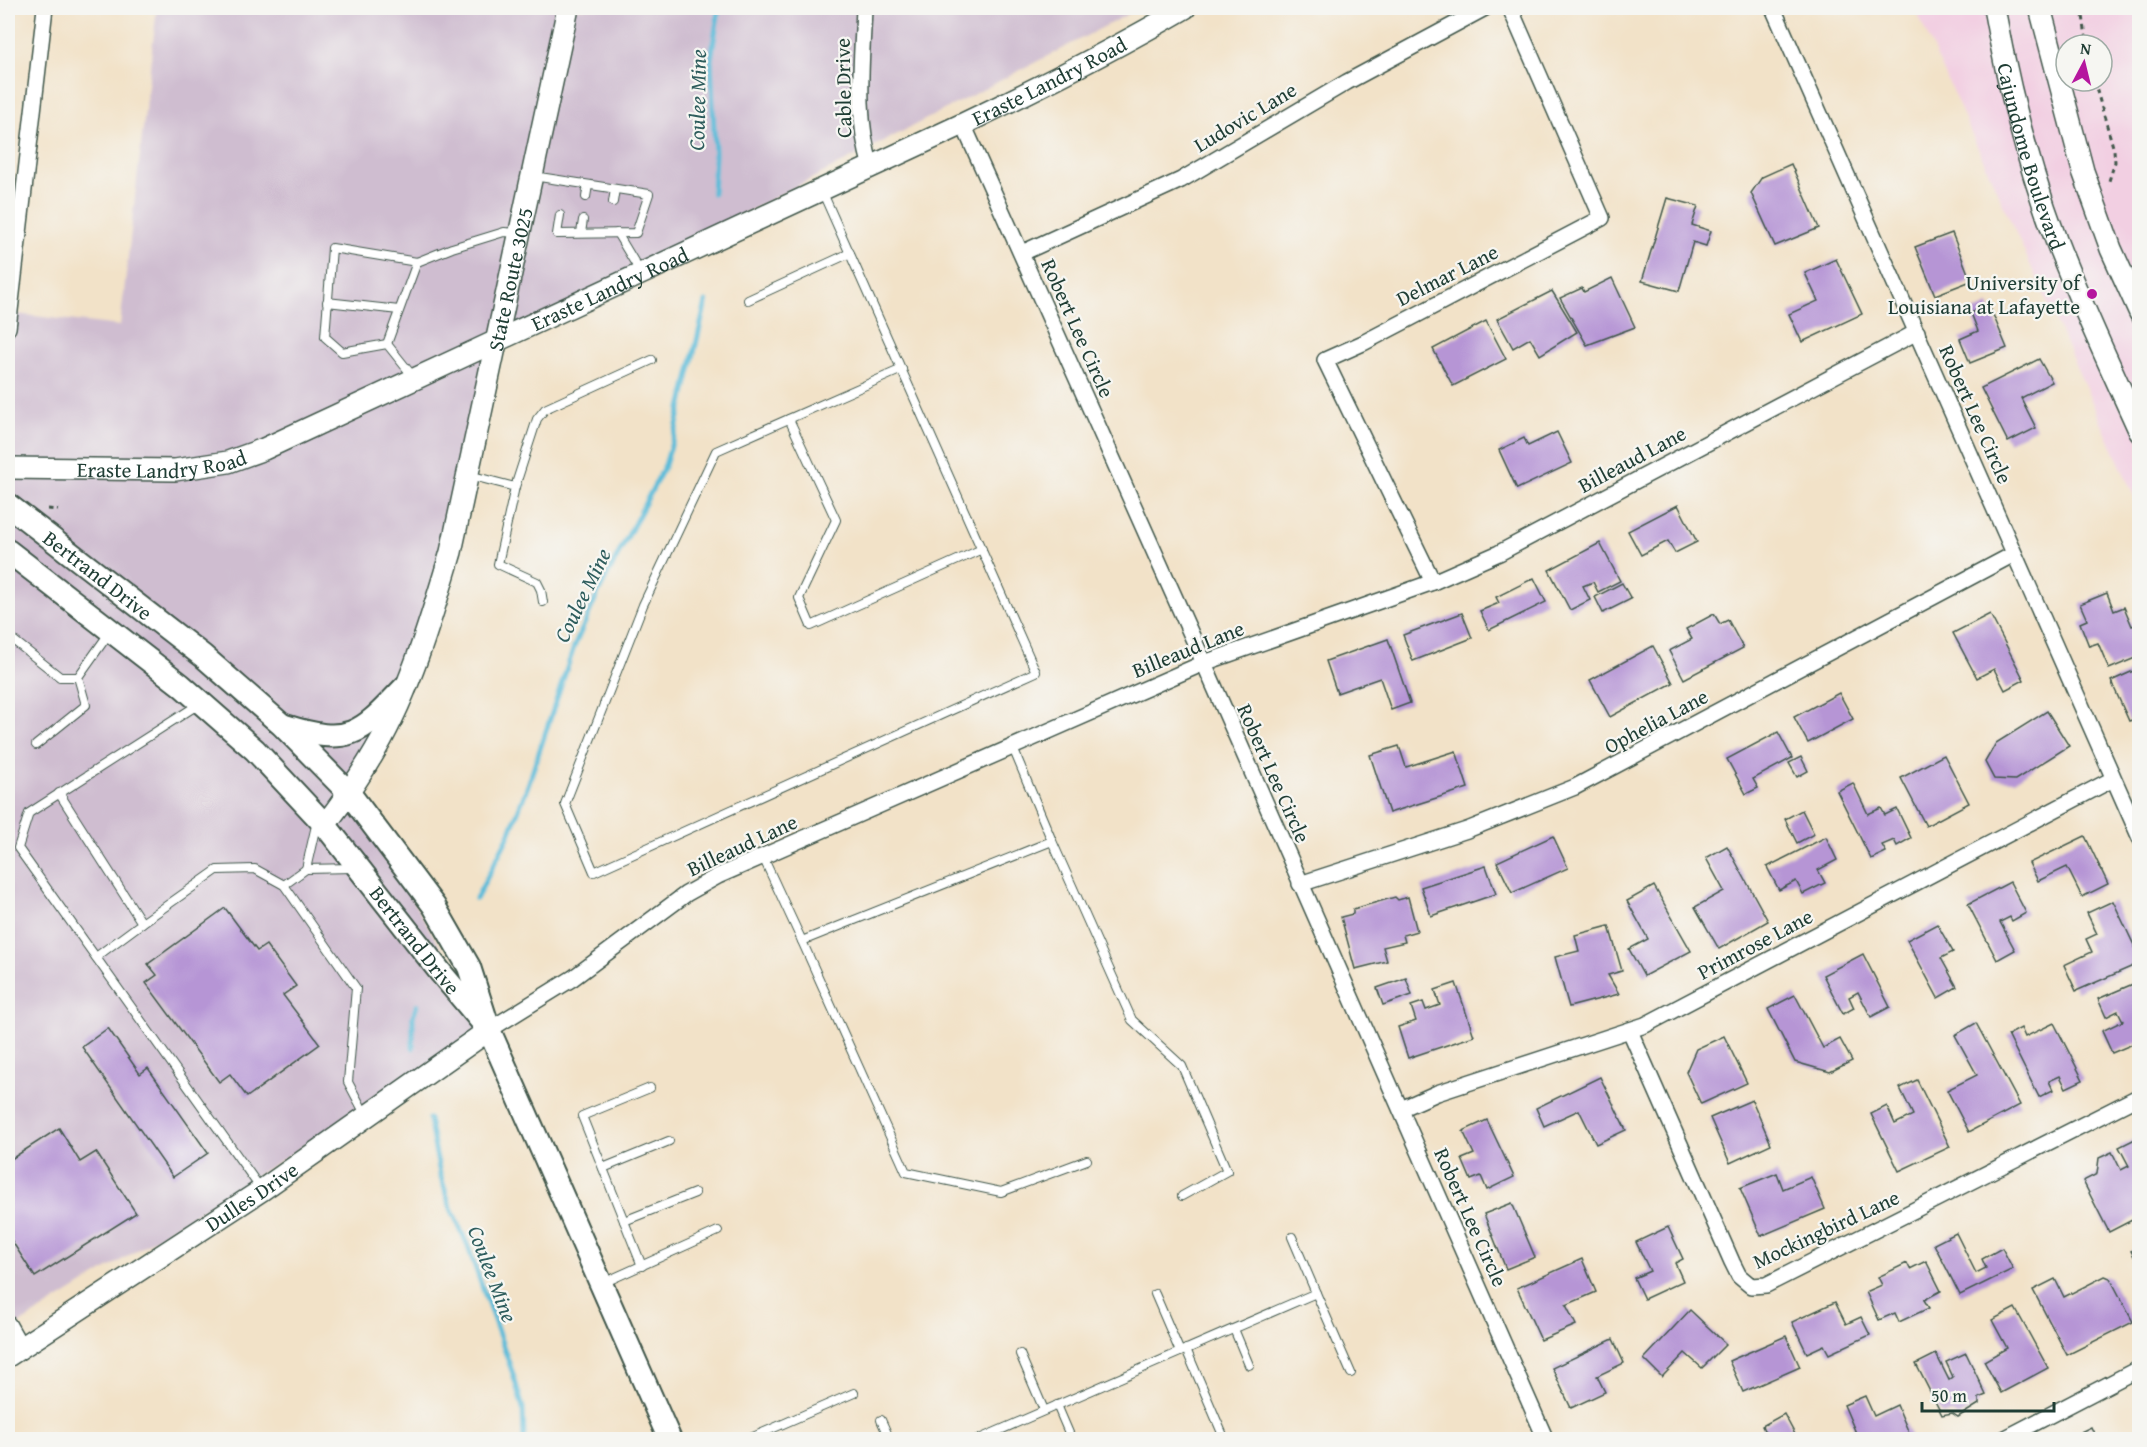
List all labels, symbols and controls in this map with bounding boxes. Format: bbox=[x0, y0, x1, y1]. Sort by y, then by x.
street label: Eraste Landry Road bbox=[966, 28, 1133, 133]
north arrow bbox=[2054, 33, 2114, 93]
text: N bbox=[2079, 36, 2093, 61]
street label: Cable Drive bbox=[827, 38, 859, 138]
water label: Coulee Mine bbox=[680, 49, 714, 151]
street label: Cajundome Boulevard bbox=[1990, 60, 2074, 255]
street label: Ludovic Lane bbox=[1188, 74, 1302, 160]
street label: State Route 3025 bbox=[479, 204, 540, 354]
street label: Delmar Lane bbox=[1391, 236, 1503, 314]
street label: Eraste Landry Road bbox=[526, 238, 694, 338]
street label: Robert Lee Circle bbox=[1034, 254, 1123, 403]
place label: University of Louisiana at Lafayette bbox=[1888, 267, 2082, 322]
marker: University of Louisiana at Lafayette bbox=[2085, 287, 2099, 301]
street label: Robert Lee Circle bbox=[1932, 340, 2021, 489]
street label: Billeaud Lane bbox=[1572, 417, 1692, 500]
street label: Eraste Landry Road bbox=[77, 441, 251, 486]
street label: Bertrand Drive bbox=[37, 522, 160, 627]
water label: Coulee Mine bbox=[545, 542, 619, 648]
street label: Billeaud Lane bbox=[1127, 612, 1249, 686]
street label: Ophelia Lane bbox=[1598, 681, 1714, 761]
street label: Robert Lee Circle bbox=[1230, 699, 1319, 848]
street label: Billeaud Lane bbox=[682, 806, 802, 884]
street label: Bertrand Drive bbox=[363, 879, 468, 1001]
street label: Primrose Lane bbox=[1692, 901, 1818, 987]
street label: Robert Lee Circle bbox=[1427, 1143, 1516, 1292]
street label: Dulles Drive bbox=[199, 1154, 304, 1239]
street label: Mockingbird Lane bbox=[1748, 1181, 1905, 1277]
water label: Coulee Mine bbox=[460, 1221, 526, 1327]
scale bar bbox=[1922, 1375, 2054, 1413]
text: 50 m bbox=[1931, 1382, 1967, 1409]

